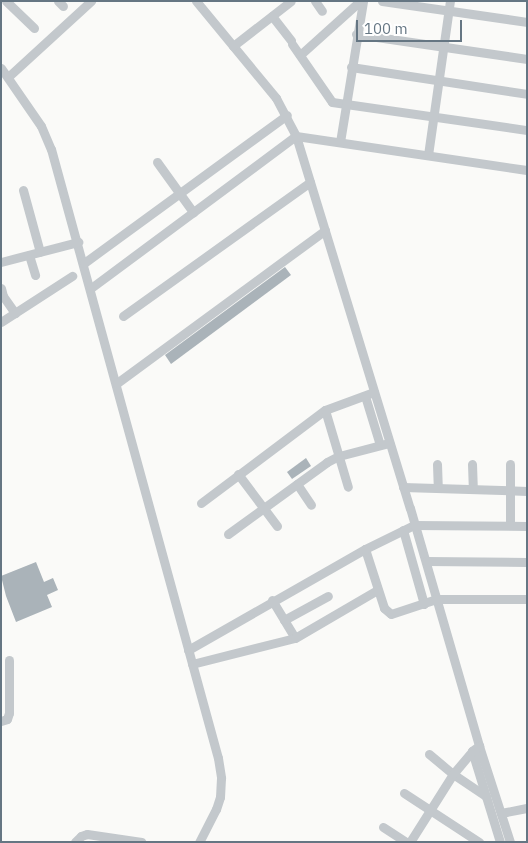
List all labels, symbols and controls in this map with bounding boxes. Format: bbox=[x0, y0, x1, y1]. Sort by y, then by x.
scale bar bbox=[358, 10, 464, 42]
text: 100 m bbox=[364, 19, 408, 38]

